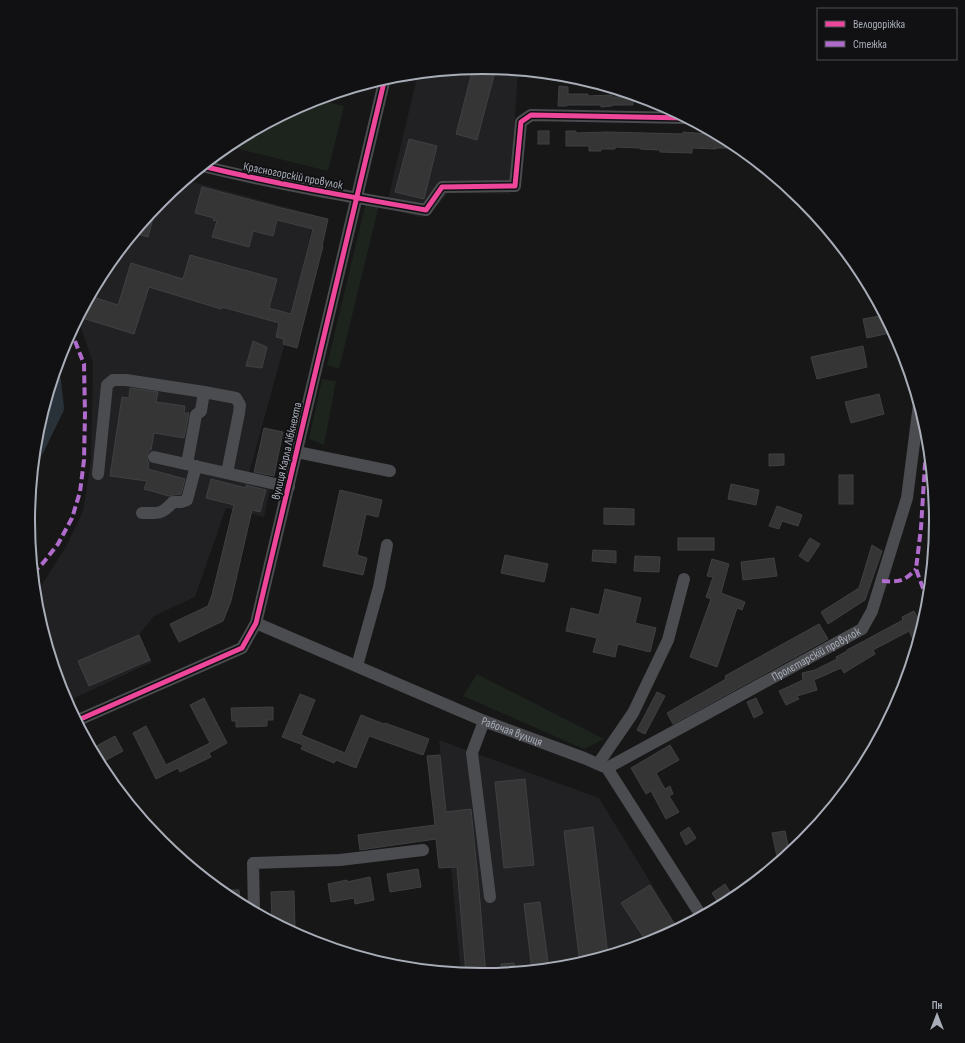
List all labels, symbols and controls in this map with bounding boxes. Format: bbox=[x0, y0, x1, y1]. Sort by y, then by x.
legend bbox=[817, 8, 957, 60]
text: Велодоріжка bbox=[853, 17, 905, 32]
text: Стежка bbox=[853, 37, 887, 52]
street label: Красногорскій провулок bbox=[242, 159, 344, 193]
street label: вулиця Карла Лібкнехта bbox=[268, 400, 306, 501]
street label: Пролєтарскій провулок bbox=[769, 624, 864, 684]
street label: Рабочая вулиця bbox=[479, 713, 545, 750]
north arrow bbox=[917, 995, 957, 1035]
text: Пн bbox=[932, 999, 943, 1012]

